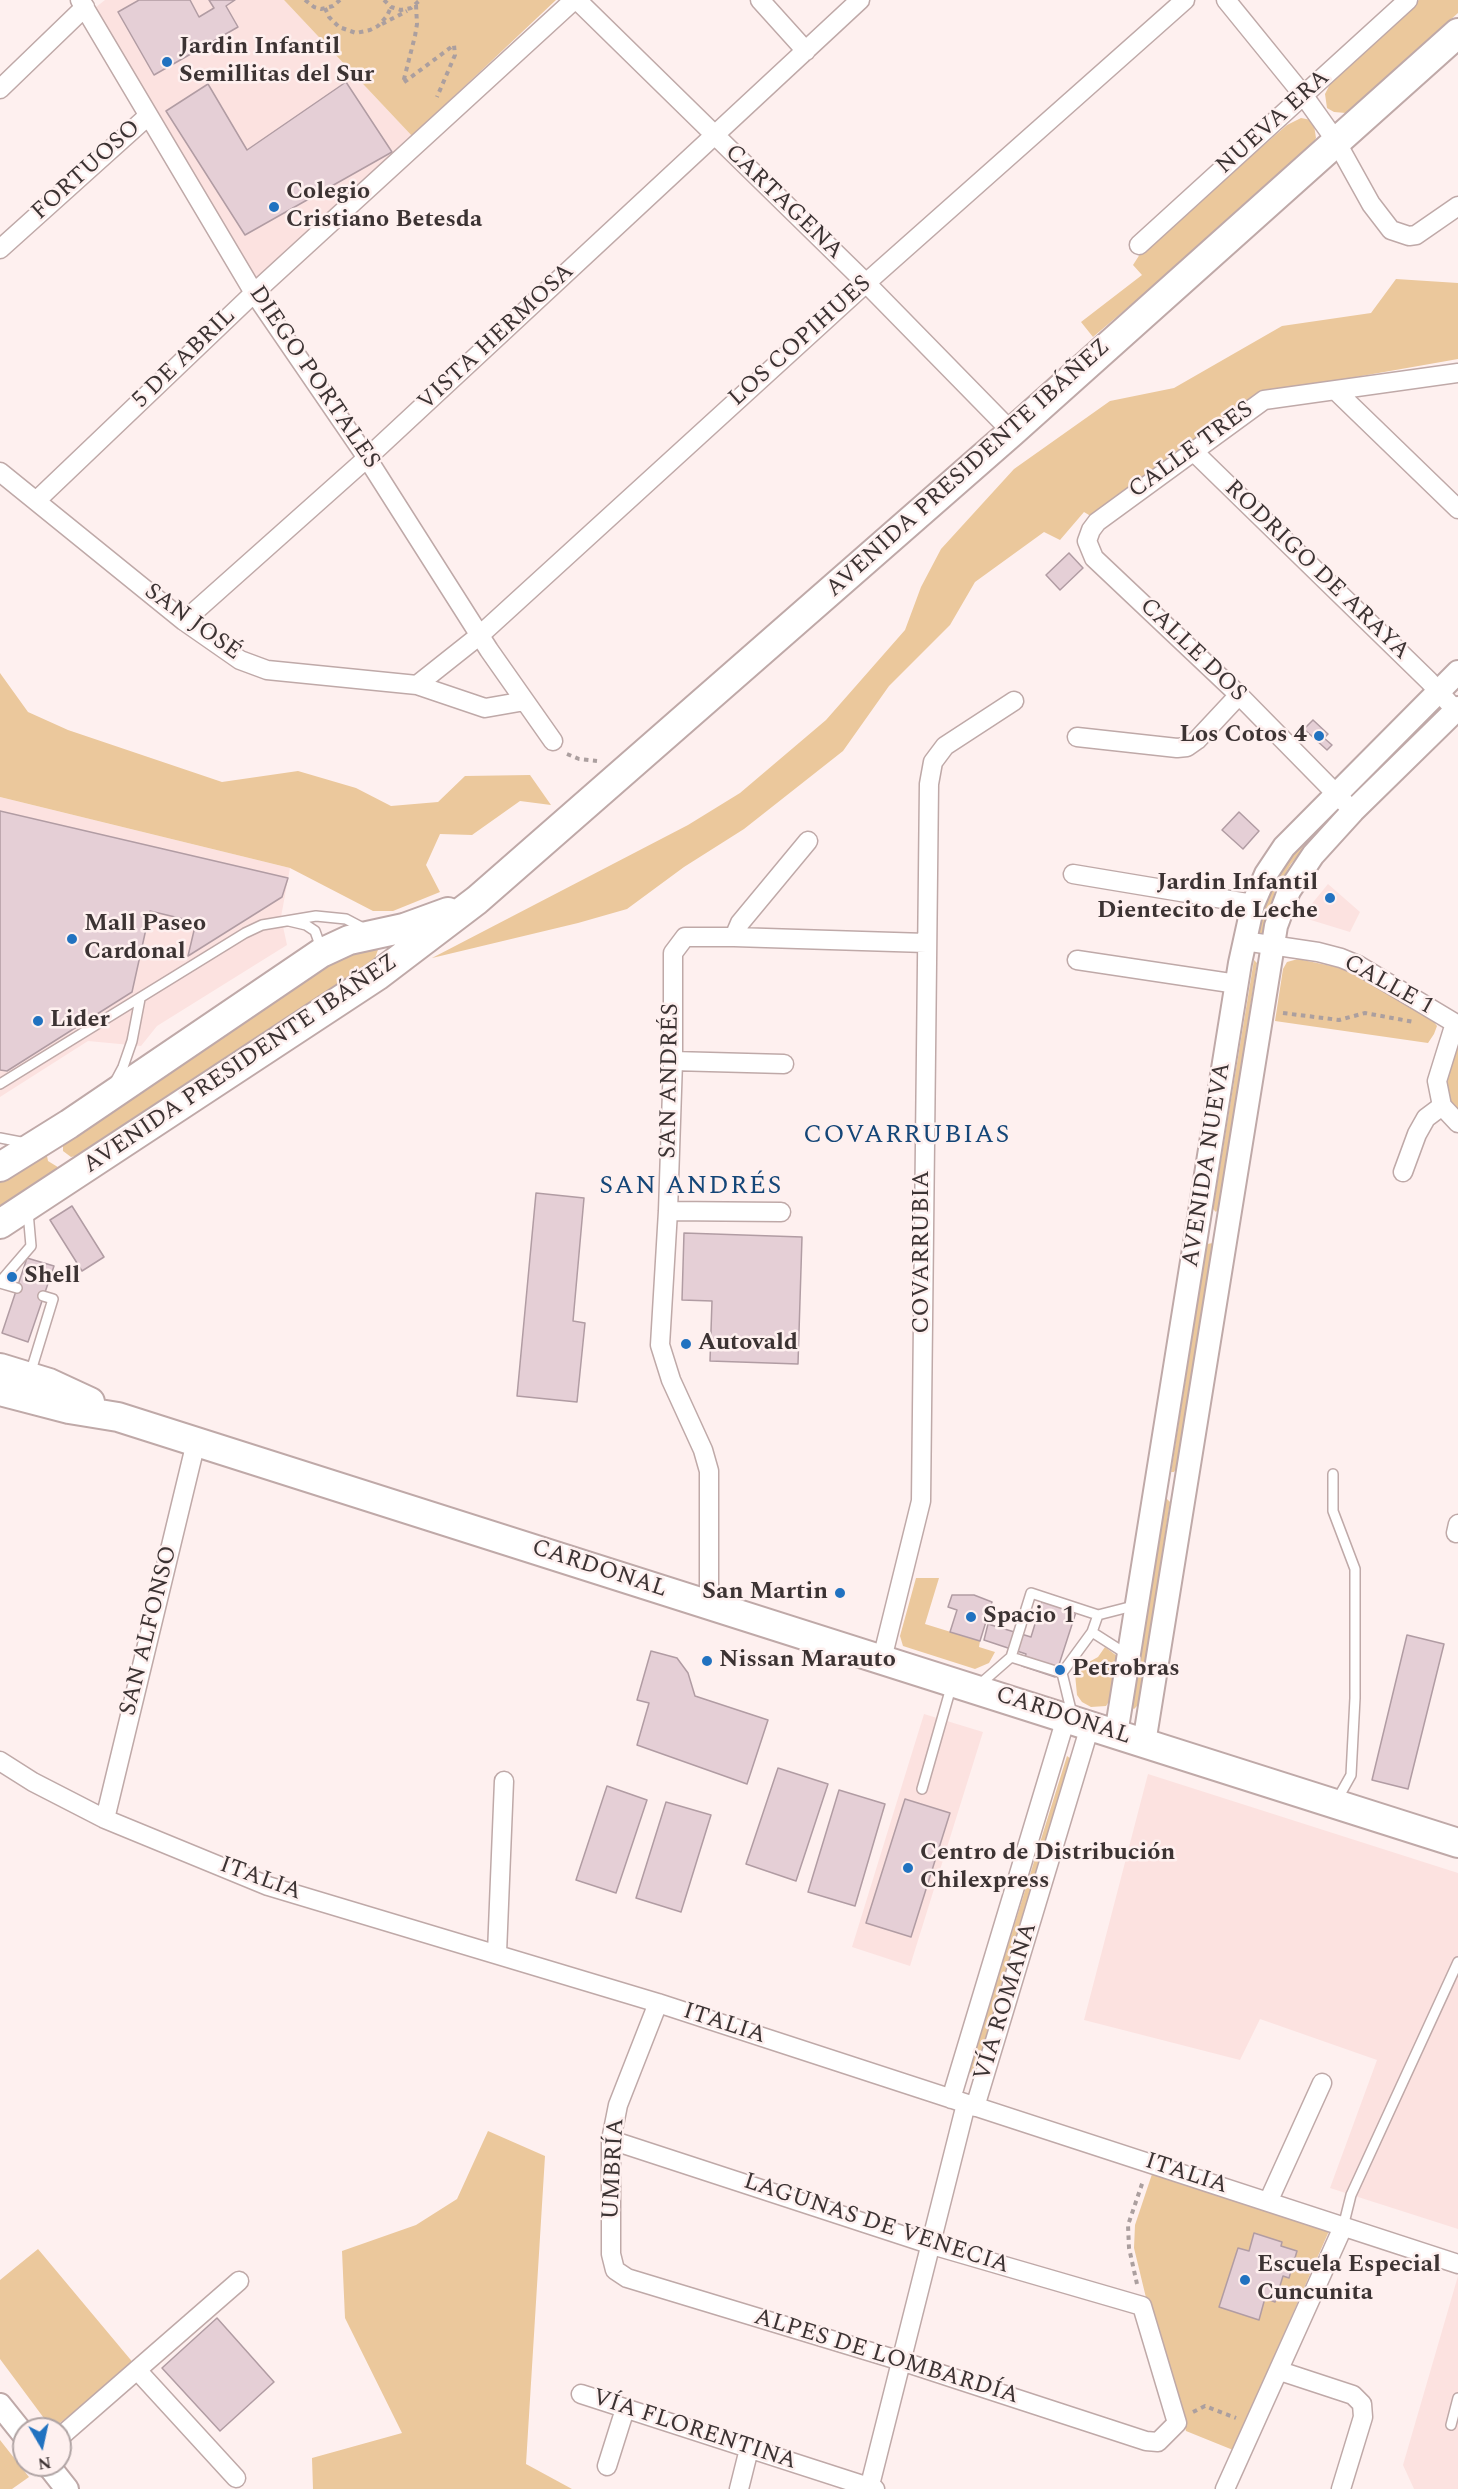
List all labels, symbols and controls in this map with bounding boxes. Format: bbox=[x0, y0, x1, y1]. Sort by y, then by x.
place label: Jardin Infantil Semillitas del Sur bbox=[179, 34, 374, 90]
marker: Jardin Infantil Semillitas del Sur bbox=[160, 55, 174, 69]
street label: NUEVA ERA bbox=[1211, 64, 1337, 182]
street label: FORTUOSO bbox=[27, 115, 147, 227]
street label: CARTAGENA bbox=[718, 139, 848, 267]
place label: Colegio Cristiano Betesda bbox=[286, 179, 482, 235]
marker: Colegio Cristiano Betesda bbox=[267, 200, 281, 214]
street label: VISTA HERMOSA bbox=[413, 258, 581, 418]
street label: LOS COPIHUES bbox=[724, 270, 878, 414]
street label: DIEGO PORTALES bbox=[241, 281, 385, 475]
street label: 5 DE ABRIL bbox=[127, 303, 243, 415]
street label: AVENIDA PRESIDENTE IBÁÑEZ bbox=[821, 334, 1117, 604]
street label: CALLE TRES bbox=[1124, 396, 1260, 506]
street label: RODRIGO DE ARAYA bbox=[1217, 475, 1415, 667]
street label: SAN JOSÉ bbox=[138, 578, 246, 668]
street label: CALLE DOS bbox=[1133, 593, 1251, 709]
place label: Los Cotos 4 bbox=[1179, 722, 1307, 750]
marker: Los Cotos 4 bbox=[1312, 729, 1326, 743]
place label: Jardin Infantil Dientecito de Leche bbox=[1097, 870, 1318, 926]
marker: Jardin Infantil Dientecito de Leche bbox=[1323, 891, 1337, 905]
place label: Mall Paseo Cardonal bbox=[84, 911, 206, 967]
marker: Mall Paseo Cardonal bbox=[65, 932, 79, 946]
street label: AVENIDA PRESIDENTE IBÁÑEZ bbox=[78, 949, 404, 1181]
street label: CALLE 1 bbox=[1338, 950, 1438, 1022]
street label: SAN ANDRÉS bbox=[655, 1003, 687, 1159]
place label: Lider bbox=[50, 1007, 110, 1035]
marker: Lider bbox=[31, 1014, 45, 1028]
street label: AVENIDA NUEVA bbox=[1178, 1061, 1238, 1269]
district label: COVARRUBIAS bbox=[803, 1121, 1011, 1153]
street label: COVARRUBIA bbox=[909, 1170, 937, 1334]
district label: SAN ANDRÉS bbox=[599, 1172, 783, 1204]
place label: Shell bbox=[24, 1263, 80, 1291]
marker: Shell bbox=[5, 1270, 19, 1284]
place label: Autovald bbox=[698, 1330, 798, 1358]
marker: Autovald bbox=[679, 1337, 693, 1351]
street label: CARDONAL bbox=[528, 1535, 670, 1605]
street label: SAN ALFONSO bbox=[115, 1543, 185, 1719]
place label: San Martin bbox=[702, 1579, 828, 1607]
marker: San Martin bbox=[833, 1586, 847, 1600]
place label: Spacio 1 bbox=[983, 1603, 1075, 1631]
marker: Spacio 1 bbox=[964, 1610, 978, 1624]
place label: Nissan Marauto bbox=[719, 1647, 896, 1675]
marker: Nissan Marauto bbox=[700, 1654, 714, 1668]
place label: Petrobras bbox=[1072, 1656, 1180, 1684]
marker: Petrobras bbox=[1053, 1663, 1067, 1677]
street label: CARDONAL bbox=[992, 1682, 1134, 1752]
place label: Centro de Distribución Chilexpress bbox=[920, 1840, 1175, 1896]
street label: ITALIA bbox=[215, 1852, 305, 1908]
marker: Centro de Distribución Chilexpress bbox=[901, 1861, 915, 1875]
street label: VÍA ROMANA bbox=[969, 1920, 1045, 2084]
street label: ITALIA bbox=[679, 1998, 769, 2052]
street label: UMBRÍA bbox=[598, 2118, 632, 2220]
street label: ITALIA bbox=[1141, 2148, 1231, 2202]
street label: LAGUNAS DE VENECIA bbox=[739, 2168, 1013, 2282]
place label: Escuela Especial Cuncunita bbox=[1257, 2252, 1441, 2308]
marker: Escuela Especial Cuncunita bbox=[1238, 2273, 1252, 2287]
street label: ALPES DE LOMBARDÍA bbox=[750, 2304, 1022, 2412]
street label: VÍA FLORENTINA bbox=[588, 2384, 800, 2478]
north arrow bbox=[12, 2417, 72, 2477]
text: N bbox=[36, 2450, 53, 2476]

